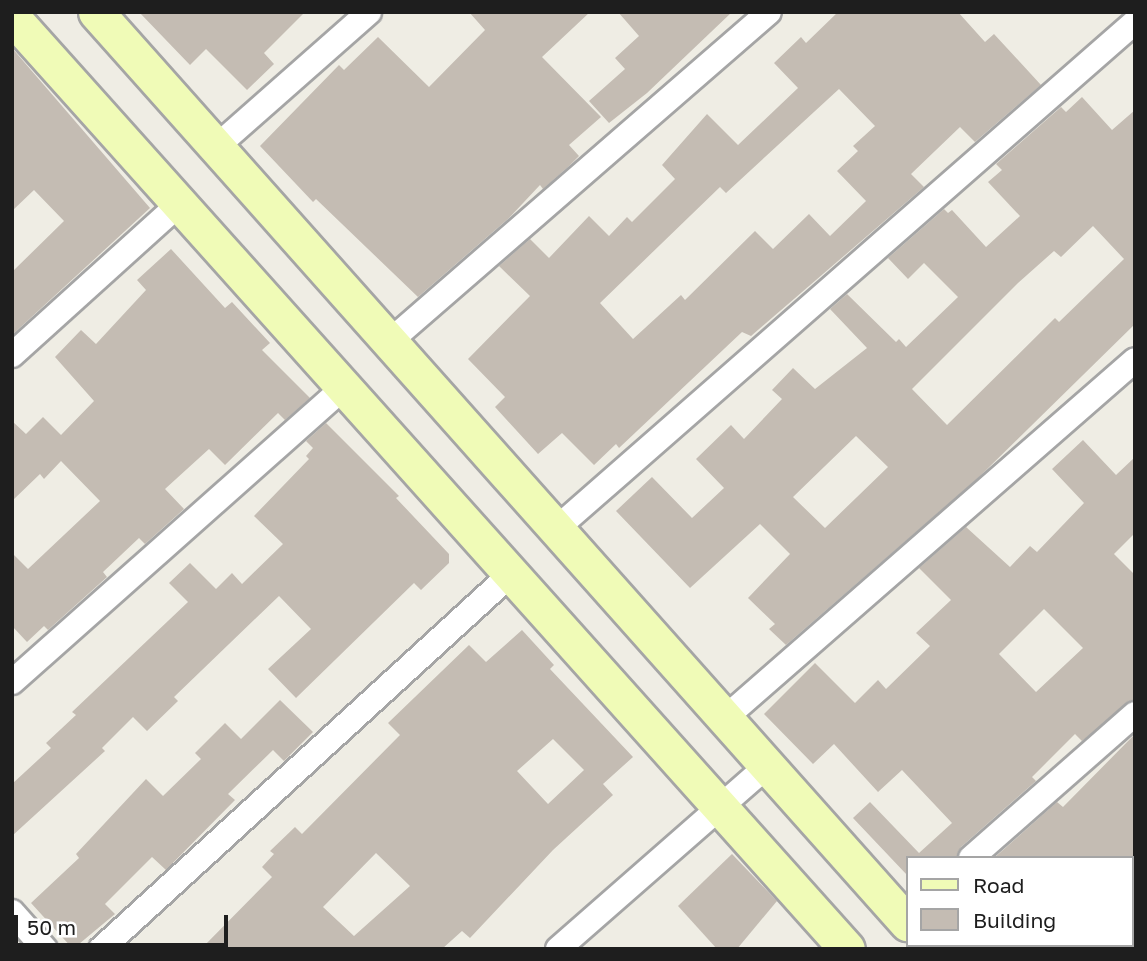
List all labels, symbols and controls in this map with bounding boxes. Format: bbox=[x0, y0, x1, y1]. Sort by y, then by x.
legend bbox=[906, 856, 1133, 947]
text: Road bbox=[973, 872, 1024, 898]
scale bar bbox=[18, 902, 231, 946]
text: Building bbox=[973, 907, 1056, 933]
text: 50 m bbox=[27, 914, 76, 940]

